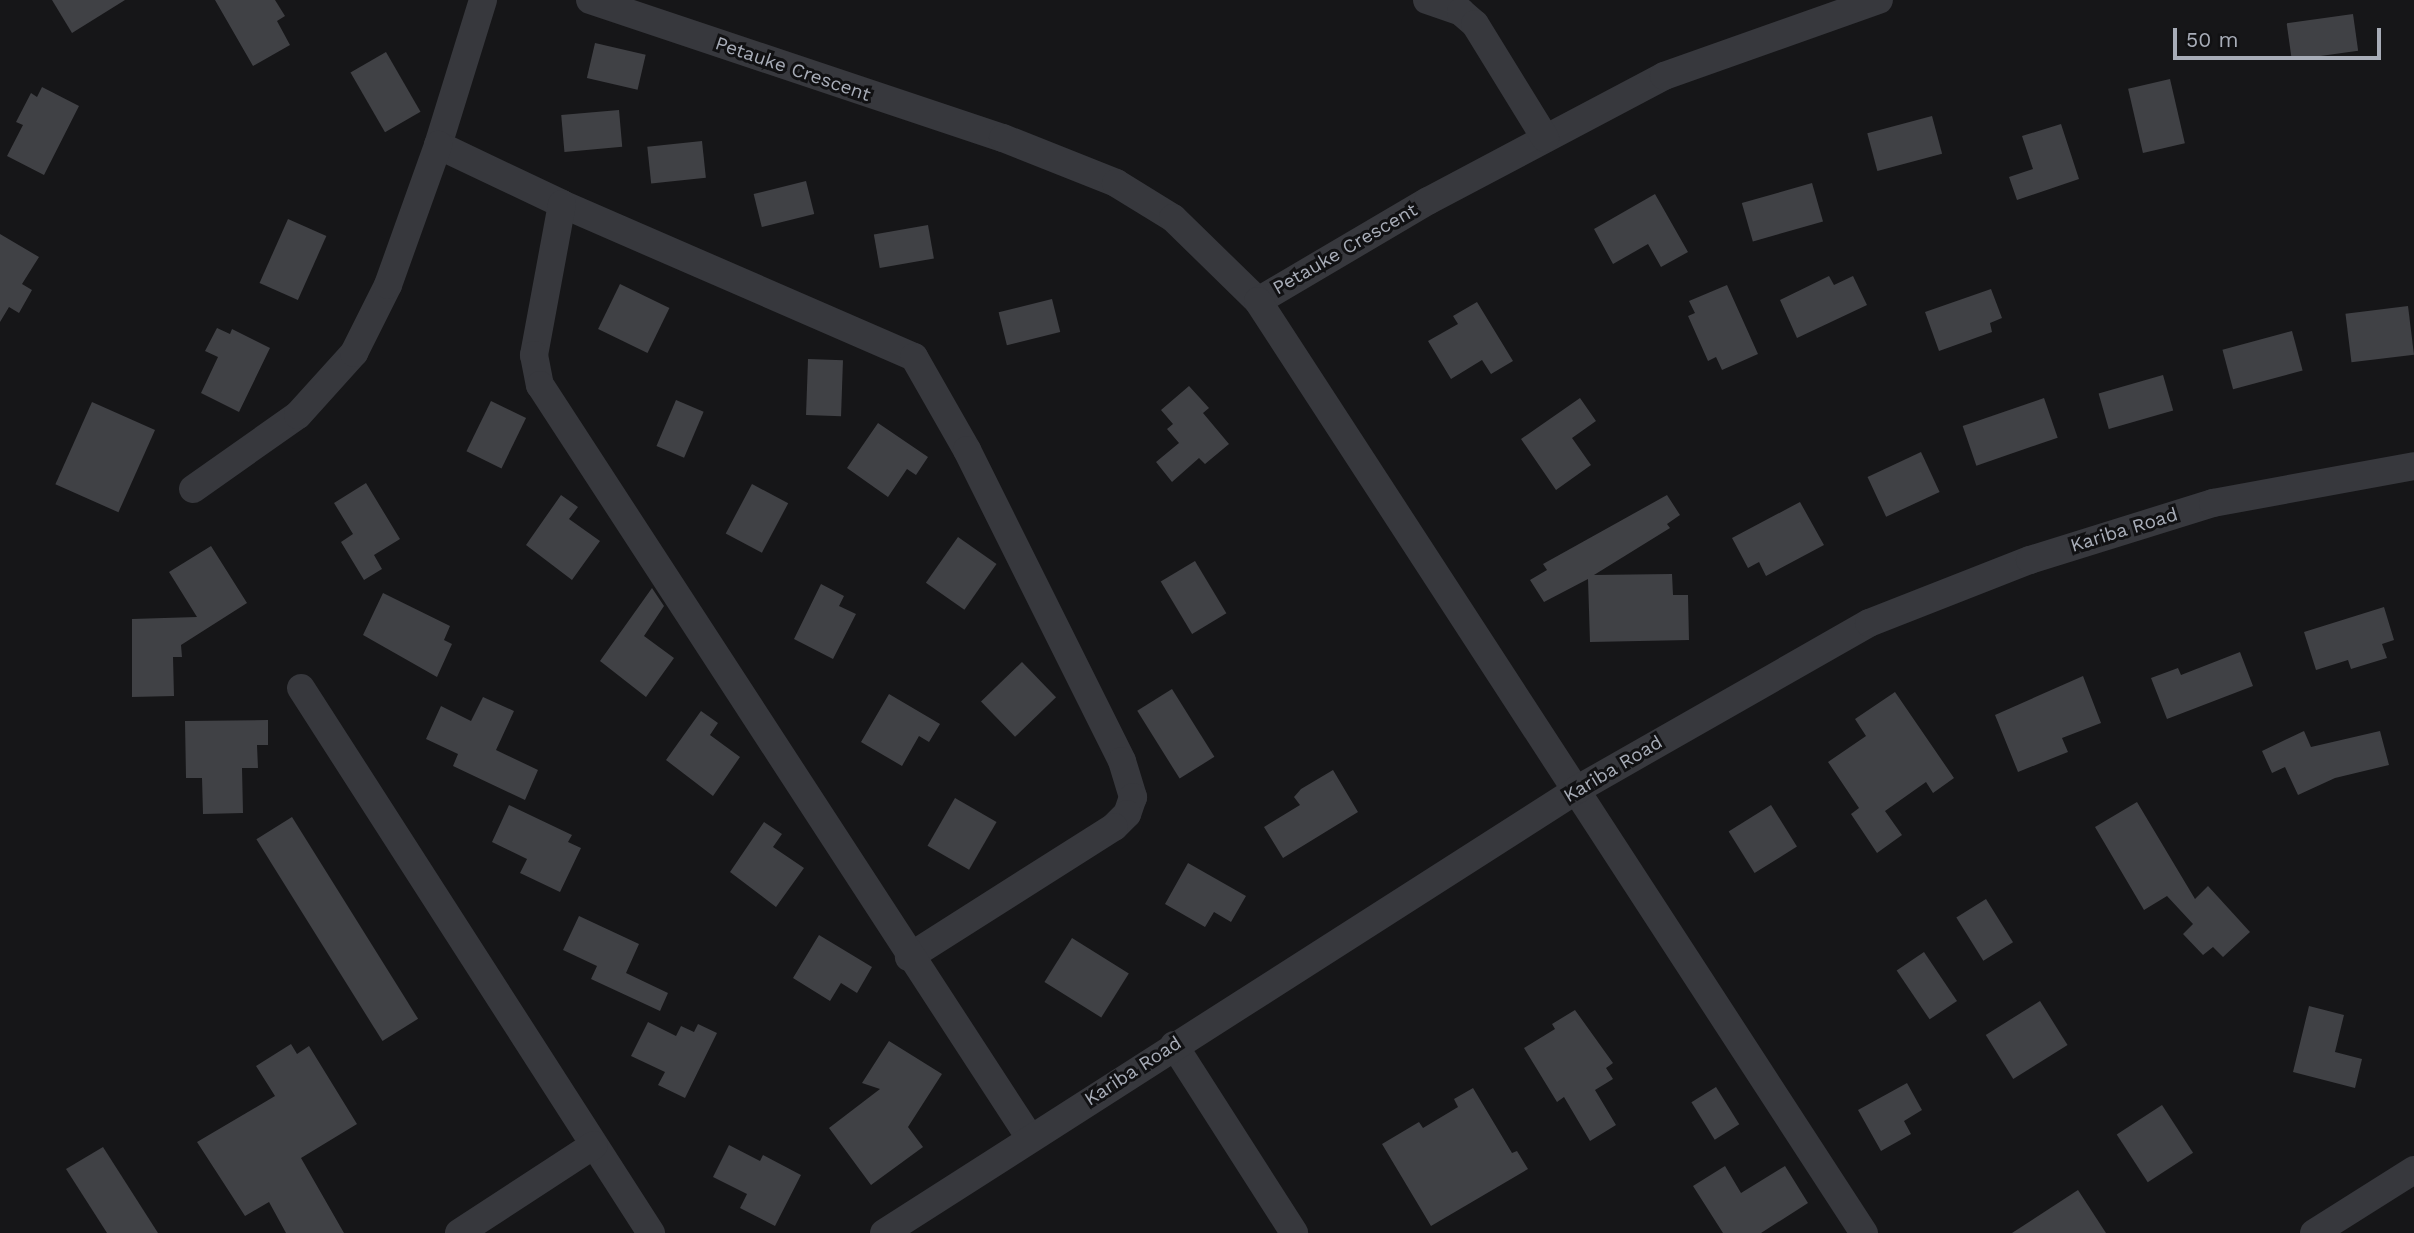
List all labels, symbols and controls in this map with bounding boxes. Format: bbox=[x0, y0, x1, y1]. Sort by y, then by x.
scale bar bbox=[2176, 14, 2384, 58]
text: 50 m bbox=[2186, 27, 2238, 52]
street label: Petauke Crescent bbox=[712, 32, 874, 106]
street label: Petauke Crescent bbox=[1269, 198, 1421, 300]
street label: Kariba Road bbox=[2067, 503, 2181, 557]
street label: Kariba Road bbox=[1559, 731, 1667, 807]
street label: Kariba Road bbox=[1080, 1031, 1186, 1111]

